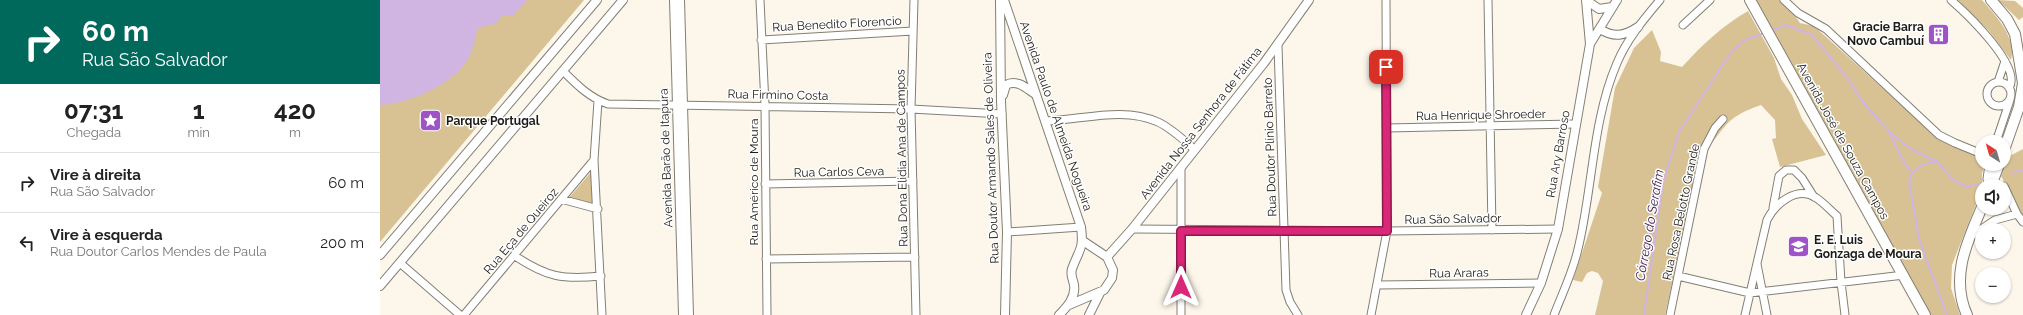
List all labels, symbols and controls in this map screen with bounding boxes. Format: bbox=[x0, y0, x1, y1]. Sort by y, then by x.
street label: Rua Benedito Florencio bbox=[772, 14, 902, 34]
text: 60 m bbox=[82, 15, 149, 48]
icon: right bbox=[16, 16, 68, 68]
street label: Avenida Paulo de Almeida Nogueira bbox=[1017, 19, 1095, 213]
place label: Gracie Barra Novo Cambuí bbox=[1847, 20, 1925, 48]
building icon: Gracie Barra Novo Cambuí bbox=[1926, 21, 1952, 47]
street label: Avenida Nossa Senhora de Fátima bbox=[1137, 44, 1265, 202]
text: Rua São Salvador bbox=[82, 49, 227, 70]
pin bbox=[1369, 50, 1403, 84]
street label: Rua Doutor Armando Sales de Oliveira bbox=[980, 52, 1002, 264]
icon: arrive bbox=[1375, 56, 1397, 78]
street label: Avenida José de Souza Campos bbox=[1794, 60, 1892, 222]
street label: Rua Dona Elidia Ana de Campos bbox=[893, 69, 911, 247]
street label: Rua Doutor Plínio Barreto bbox=[1261, 77, 1279, 217]
street label: Rua Firmino Costa bbox=[727, 87, 829, 103]
street label: Avenida Barão de Itapura bbox=[657, 88, 675, 228]
text: 07:31 bbox=[64, 96, 123, 125]
text: 1 bbox=[193, 96, 205, 125]
text: 420 bbox=[274, 96, 316, 125]
street label: Rua Henrique Shroeder bbox=[1416, 107, 1547, 123]
place icon: Parque Portugal bbox=[418, 108, 444, 134]
street label: Rua Ary Barroso bbox=[1543, 109, 1573, 199]
place label: Parque Portugal bbox=[446, 114, 540, 128]
street label: Rua Américo de Moura bbox=[747, 119, 761, 245]
text: Chegada bbox=[67, 125, 121, 140]
text: min bbox=[188, 125, 210, 140]
text: m bbox=[289, 125, 301, 140]
north arrow bbox=[1975, 135, 2011, 171]
map controls bbox=[1975, 135, 2011, 303]
street label: Rua Rosa Belotto Grande bbox=[1660, 143, 1702, 281]
street label: Rua Carlos Ceva bbox=[794, 164, 884, 180]
text: Vire à direita bbox=[50, 166, 141, 184]
water label: Córrego do Serafim bbox=[1632, 168, 1667, 282]
icon: right bbox=[16, 172, 38, 194]
text: 60 m bbox=[328, 174, 364, 192]
button: sound bbox=[1975, 179, 2011, 215]
text: Rua São Salvador bbox=[50, 184, 155, 199]
street label: Rua Eça de Queiroz bbox=[481, 185, 561, 277]
street label: Rua São Salvador bbox=[1404, 211, 1502, 227]
button: + bbox=[1975, 223, 2011, 259]
text: Vire à esquerda bbox=[50, 226, 163, 244]
icon: left bbox=[16, 232, 38, 254]
place label: E. E. Luis Gonzaga de Moura bbox=[1814, 233, 1922, 261]
text: 200 m bbox=[320, 234, 364, 252]
school or university icon: E. E. Luis Gonzaga de Moura bbox=[1785, 234, 1811, 260]
text: Rua Doutor Carlos Mendes de Paula bbox=[50, 244, 267, 259]
street label: Rua Araras bbox=[1429, 265, 1489, 281]
position arrow bbox=[1160, 266, 1202, 308]
button: − bbox=[1975, 267, 2011, 303]

